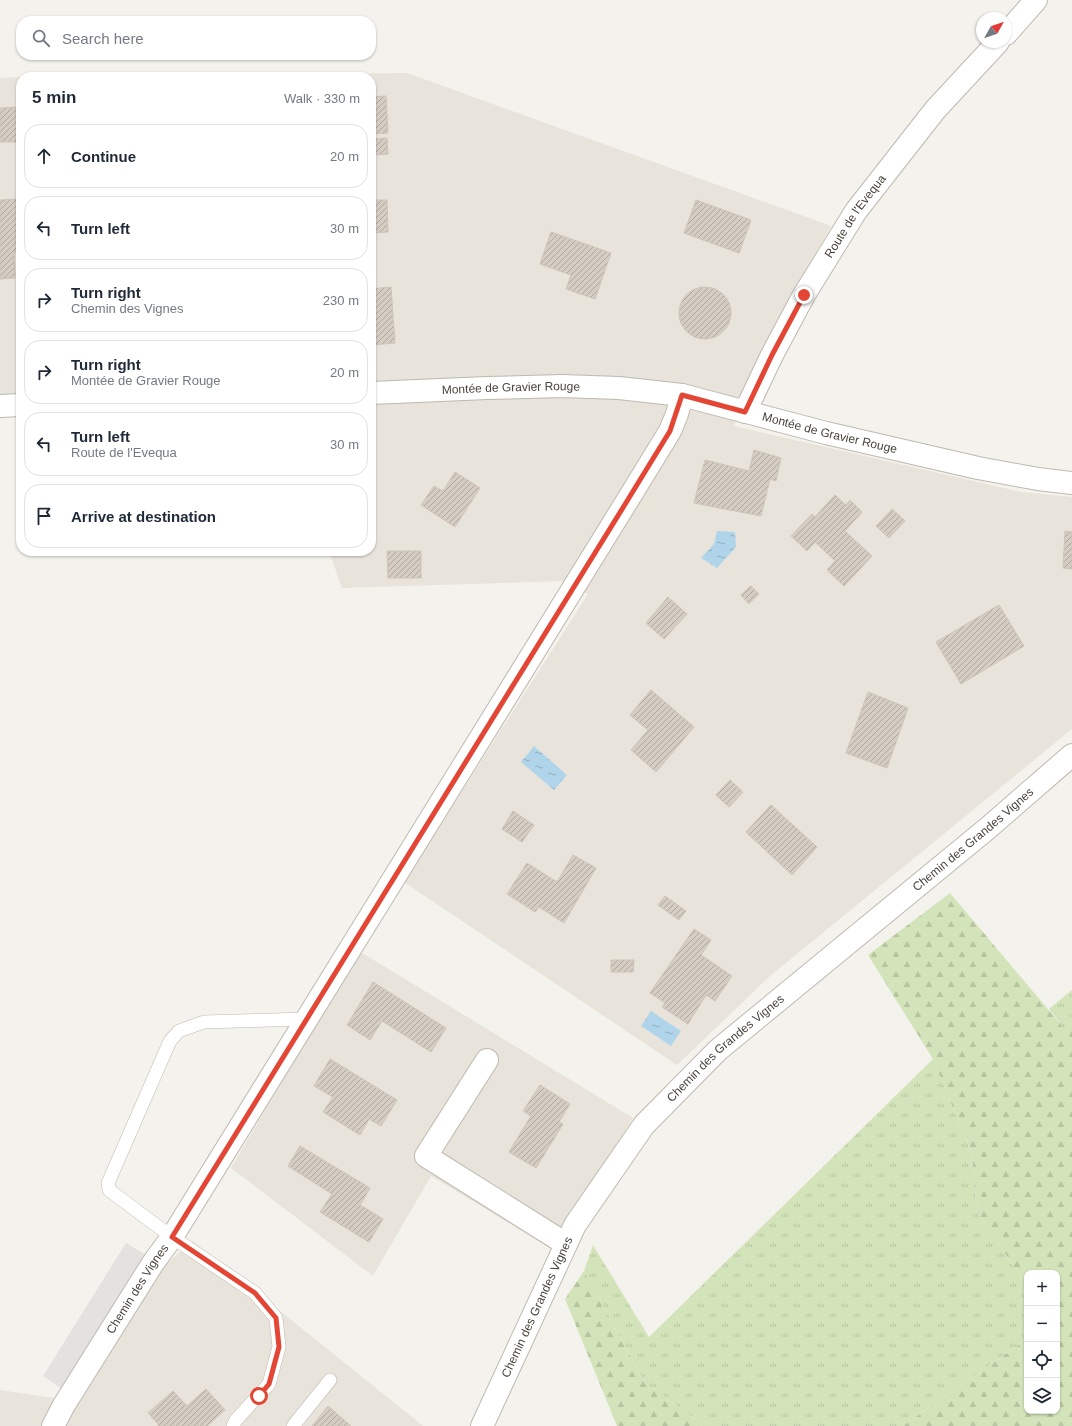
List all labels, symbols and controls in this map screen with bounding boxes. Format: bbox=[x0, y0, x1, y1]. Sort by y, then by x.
north arrow bbox=[976, 12, 1012, 48]
search box bbox=[16, 16, 376, 60]
icon: search bbox=[30, 27, 52, 49]
text: Search here bbox=[62, 30, 144, 47]
text: 5 min bbox=[32, 88, 76, 107]
text: Walk · 330 m bbox=[284, 91, 360, 106]
icon: ahead bbox=[33, 145, 55, 167]
text: Continue bbox=[71, 148, 136, 165]
text: 20 m bbox=[330, 149, 359, 164]
street label: Route de l'Evequa bbox=[822, 172, 889, 260]
icon: left bbox=[33, 217, 55, 239]
text: Turn left bbox=[71, 220, 130, 237]
text: 30 m bbox=[330, 221, 359, 236]
text: Turn right bbox=[71, 284, 141, 301]
route end bbox=[795, 286, 813, 304]
icon: right bbox=[33, 289, 55, 311]
text: 230 m bbox=[323, 293, 359, 308]
text: Chemin des Vignes bbox=[71, 301, 184, 316]
text: Turn right bbox=[71, 356, 141, 373]
icon: right bbox=[33, 361, 55, 383]
text: 20 m bbox=[330, 365, 359, 380]
text: Montée de Gravier Rouge bbox=[71, 373, 221, 388]
street label: Montée de Gravier Rouge bbox=[441, 379, 581, 397]
street label: Montée de Gravier Rouge bbox=[761, 409, 899, 456]
text: Turn left bbox=[71, 428, 130, 445]
icon: left bbox=[33, 433, 55, 455]
text: 30 m bbox=[330, 437, 359, 452]
text: Route de l'Evequa bbox=[71, 445, 177, 460]
icon: arrive bbox=[33, 505, 55, 527]
text: Arrive at destination bbox=[71, 508, 216, 525]
street label: Chemin des Grandes Vignes bbox=[910, 785, 1036, 894]
street label: Chemin des Grandes Vignes bbox=[664, 992, 787, 1105]
street label: Chemin des Grandes Vignes bbox=[498, 1235, 576, 1380]
street label: Chemin des Vignes bbox=[103, 1241, 171, 1336]
map controls bbox=[1024, 1270, 1060, 1414]
button: + bbox=[1024, 1270, 1060, 1306]
button: − bbox=[1024, 1306, 1060, 1342]
button: locate bbox=[1024, 1342, 1060, 1378]
button: layers bbox=[1024, 1378, 1060, 1414]
route start bbox=[250, 1387, 268, 1405]

